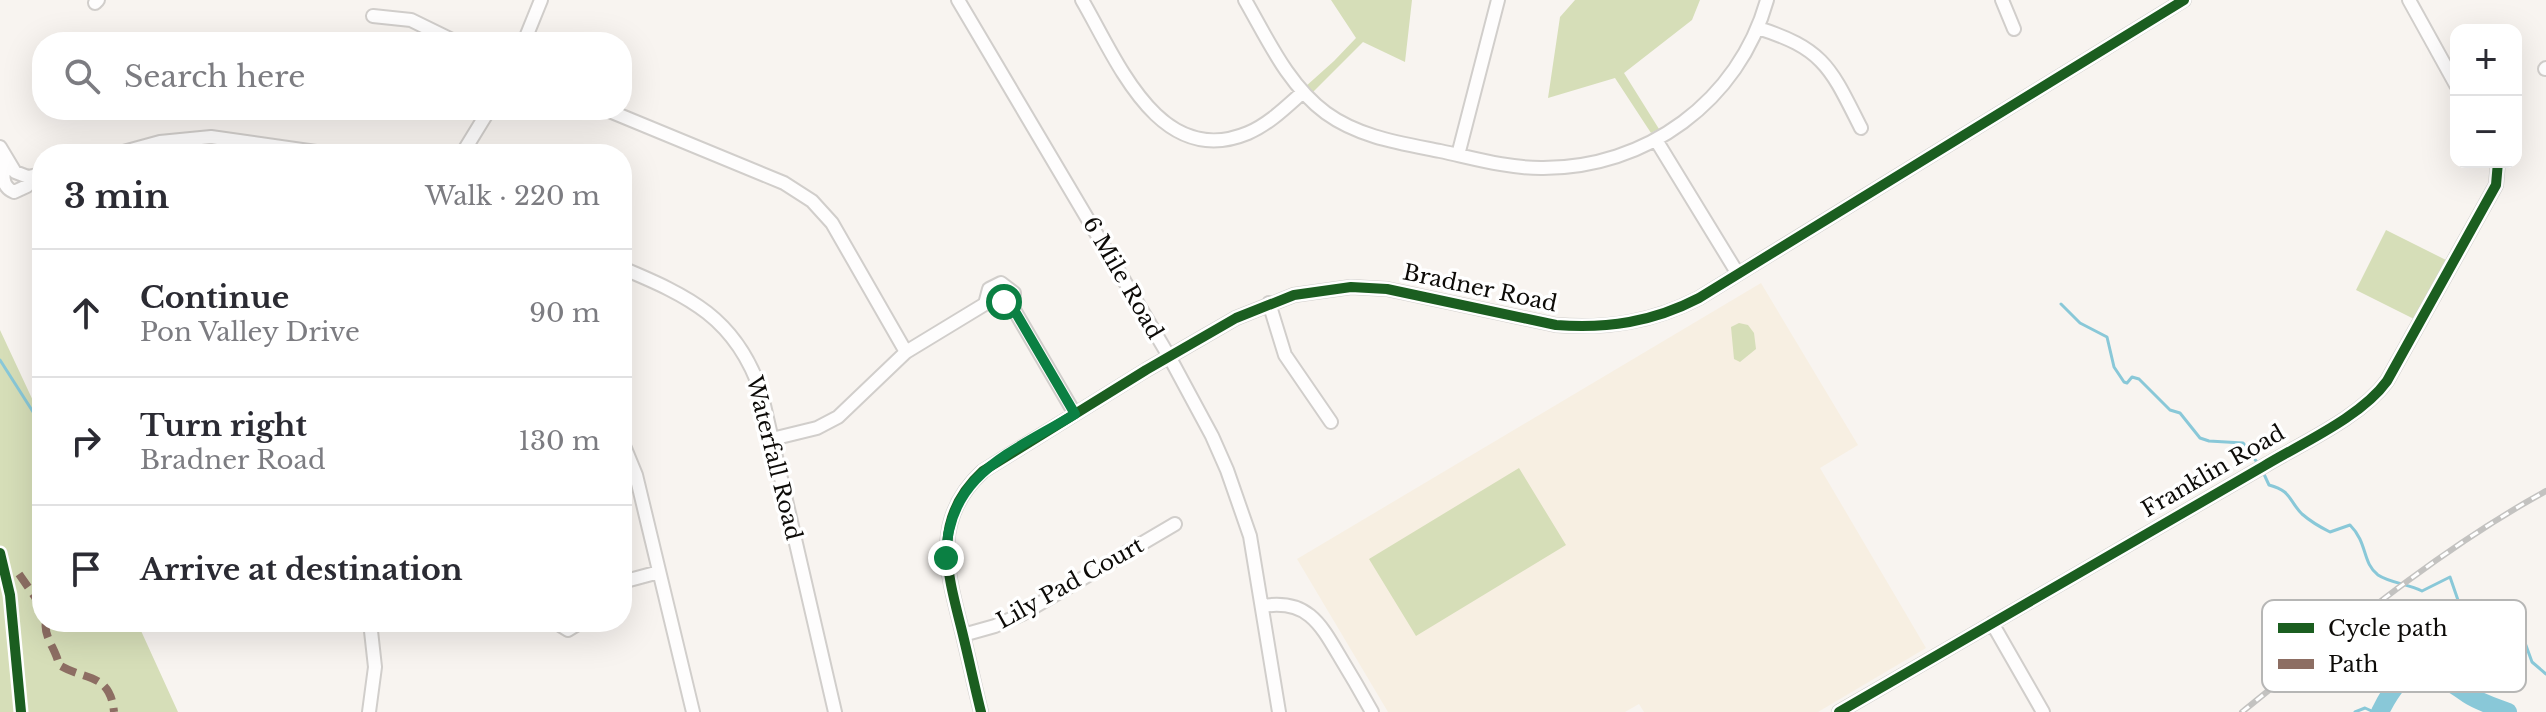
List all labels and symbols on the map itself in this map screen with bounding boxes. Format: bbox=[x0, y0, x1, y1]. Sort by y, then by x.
street label: 6 Mile Road bbox=[1077, 212, 1169, 344]
street label: Bradner Road bbox=[1400, 258, 1560, 318]
route start bbox=[986, 284, 1022, 320]
street label: Waterfall Road bbox=[740, 372, 807, 543]
street label: Franklin Road bbox=[2137, 419, 2289, 523]
street label: Lily Pad Court bbox=[992, 531, 1149, 635]
route end bbox=[928, 540, 964, 576]
legend bbox=[2262, 600, 2526, 692]
text: Cycle path bbox=[2328, 615, 2448, 642]
text: Path bbox=[2328, 651, 2379, 678]

